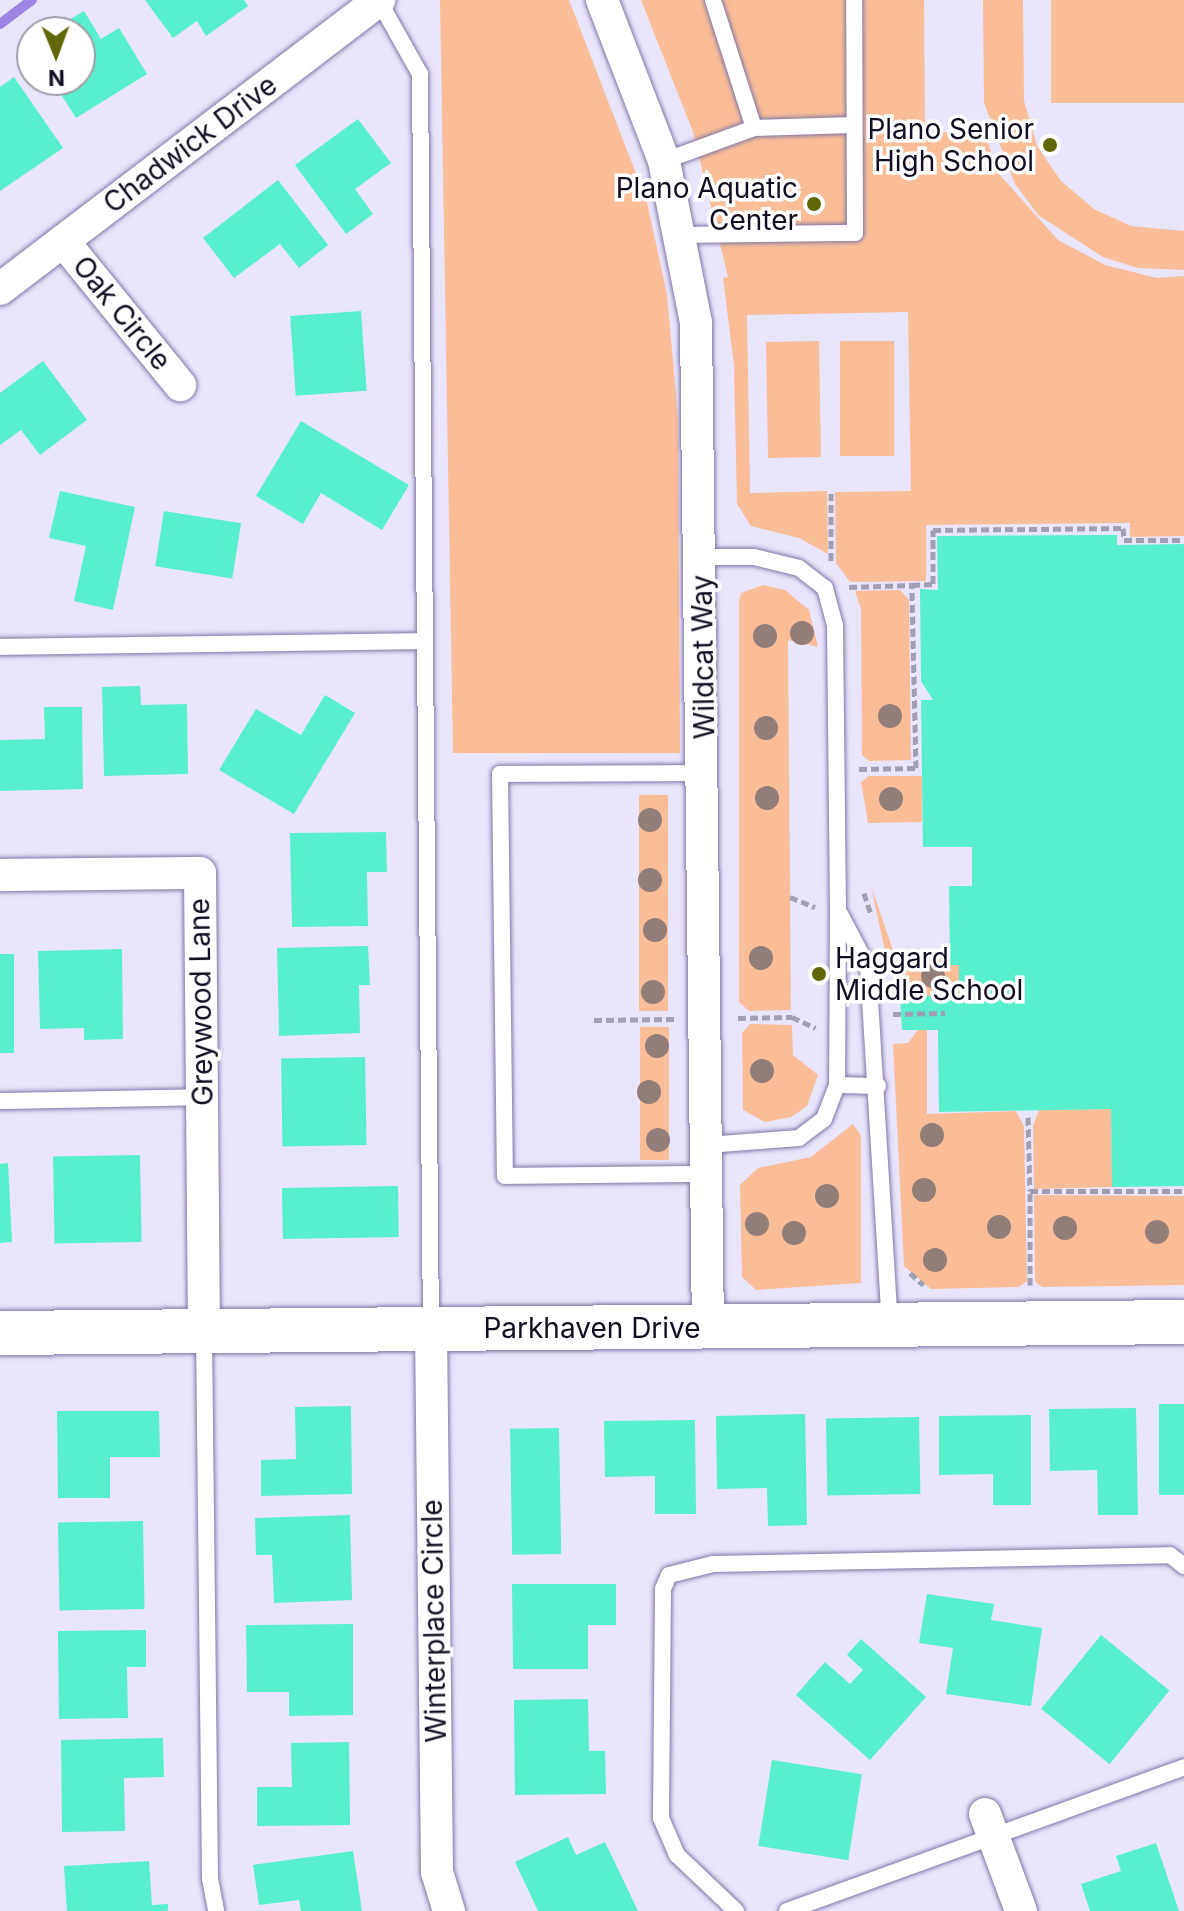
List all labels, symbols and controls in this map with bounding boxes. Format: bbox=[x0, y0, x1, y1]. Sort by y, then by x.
north arrow bbox=[16, 16, 96, 96]
text: N bbox=[48, 65, 65, 91]
street label: Chadwick Drive bbox=[97, 68, 283, 220]
place label: Plano Senior High School bbox=[867, 112, 1034, 178]
marker: Plano Senior High School bbox=[1041, 136, 1059, 154]
place label: Plano Aquatic Center bbox=[616, 171, 798, 237]
marker: Plano Aquatic Center bbox=[805, 195, 823, 213]
street label: Oak Circle bbox=[66, 249, 178, 377]
street label: Wildcat Way bbox=[685, 574, 721, 740]
street label: Greywood Lane bbox=[182, 898, 220, 1106]
place label: Haggard Middle School bbox=[835, 941, 1023, 1007]
marker: Haggard Middle School bbox=[810, 965, 828, 983]
street label: Parkhaven Drive bbox=[483, 1311, 701, 1345]
street label: Winterplace Circle bbox=[415, 1499, 453, 1743]

